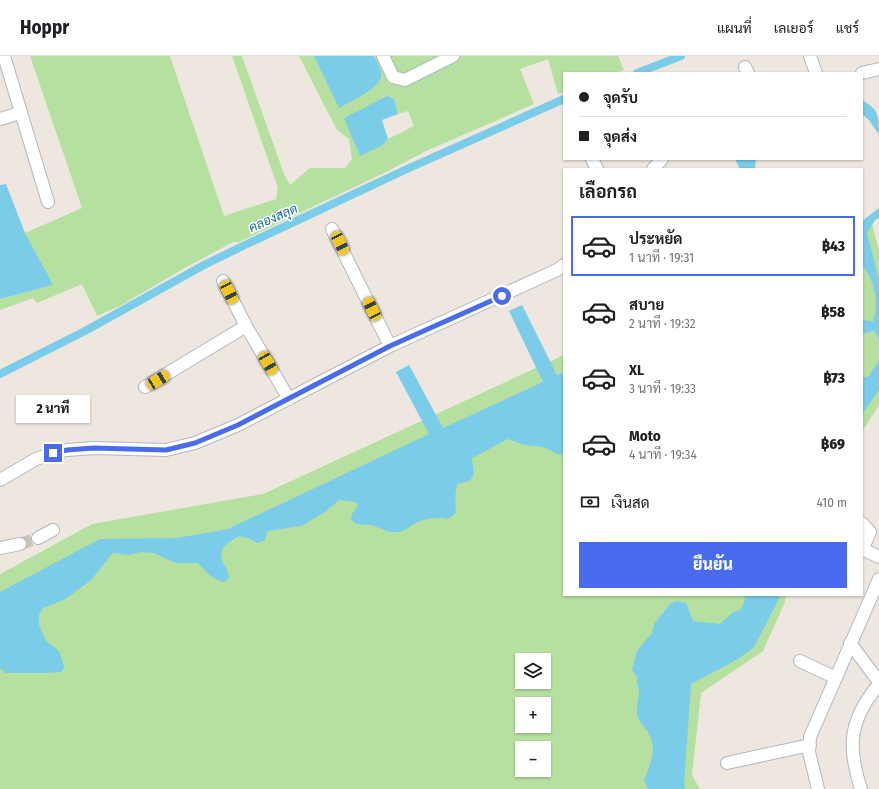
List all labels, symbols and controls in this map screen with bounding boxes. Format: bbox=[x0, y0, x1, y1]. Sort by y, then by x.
text: Hoppr bbox=[20, 16, 69, 39]
text: แผนที่ bbox=[717, 20, 752, 37]
text: เลเยอร์ bbox=[774, 20, 814, 37]
text: แชร์ bbox=[836, 20, 859, 37]
text: จุดรับ bbox=[603, 89, 638, 107]
text: จุดส่ง bbox=[603, 128, 637, 146]
text: เลือกรถ bbox=[579, 181, 637, 203]
water label: คลองสลุด bbox=[246, 201, 301, 237]
icon: car bbox=[581, 228, 617, 264]
car bbox=[329, 230, 351, 256]
text: ประหยัด bbox=[629, 230, 682, 248]
text: ฿43 bbox=[822, 237, 845, 255]
text: 1 นาที · 19:31 bbox=[629, 250, 694, 265]
car bbox=[218, 279, 240, 305]
route start bbox=[493, 287, 511, 305]
icon: car bbox=[581, 294, 617, 330]
car bbox=[361, 296, 383, 322]
text: สบาย bbox=[629, 296, 664, 314]
text: ฿58 bbox=[821, 303, 845, 321]
text: 2 นาที · 19:32 bbox=[629, 316, 696, 331]
car bbox=[257, 350, 279, 376]
icon: car bbox=[581, 360, 617, 396]
text: XL bbox=[629, 361, 644, 379]
car bbox=[145, 369, 171, 391]
text: ฿73 bbox=[823, 369, 845, 387]
text: 3 นาที · 19:33 bbox=[629, 381, 696, 396]
callout: 2 นาที bbox=[16, 395, 90, 423]
text: 2 นาที bbox=[37, 401, 69, 416]
icon: car bbox=[581, 426, 617, 462]
text: Moto bbox=[629, 427, 661, 445]
text: ฿69 bbox=[821, 435, 845, 453]
route end bbox=[44, 444, 62, 462]
text: 4 นาที · 19:34 bbox=[629, 447, 697, 462]
icon: cash bbox=[579, 491, 601, 513]
text: เงินสด bbox=[611, 494, 650, 512]
text: 410 m bbox=[817, 495, 847, 510]
button: ยืนยัน bbox=[579, 542, 847, 588]
map controls bbox=[515, 653, 551, 777]
button: layers bbox=[515, 653, 551, 689]
button: + bbox=[515, 697, 551, 733]
button: − bbox=[515, 741, 551, 777]

